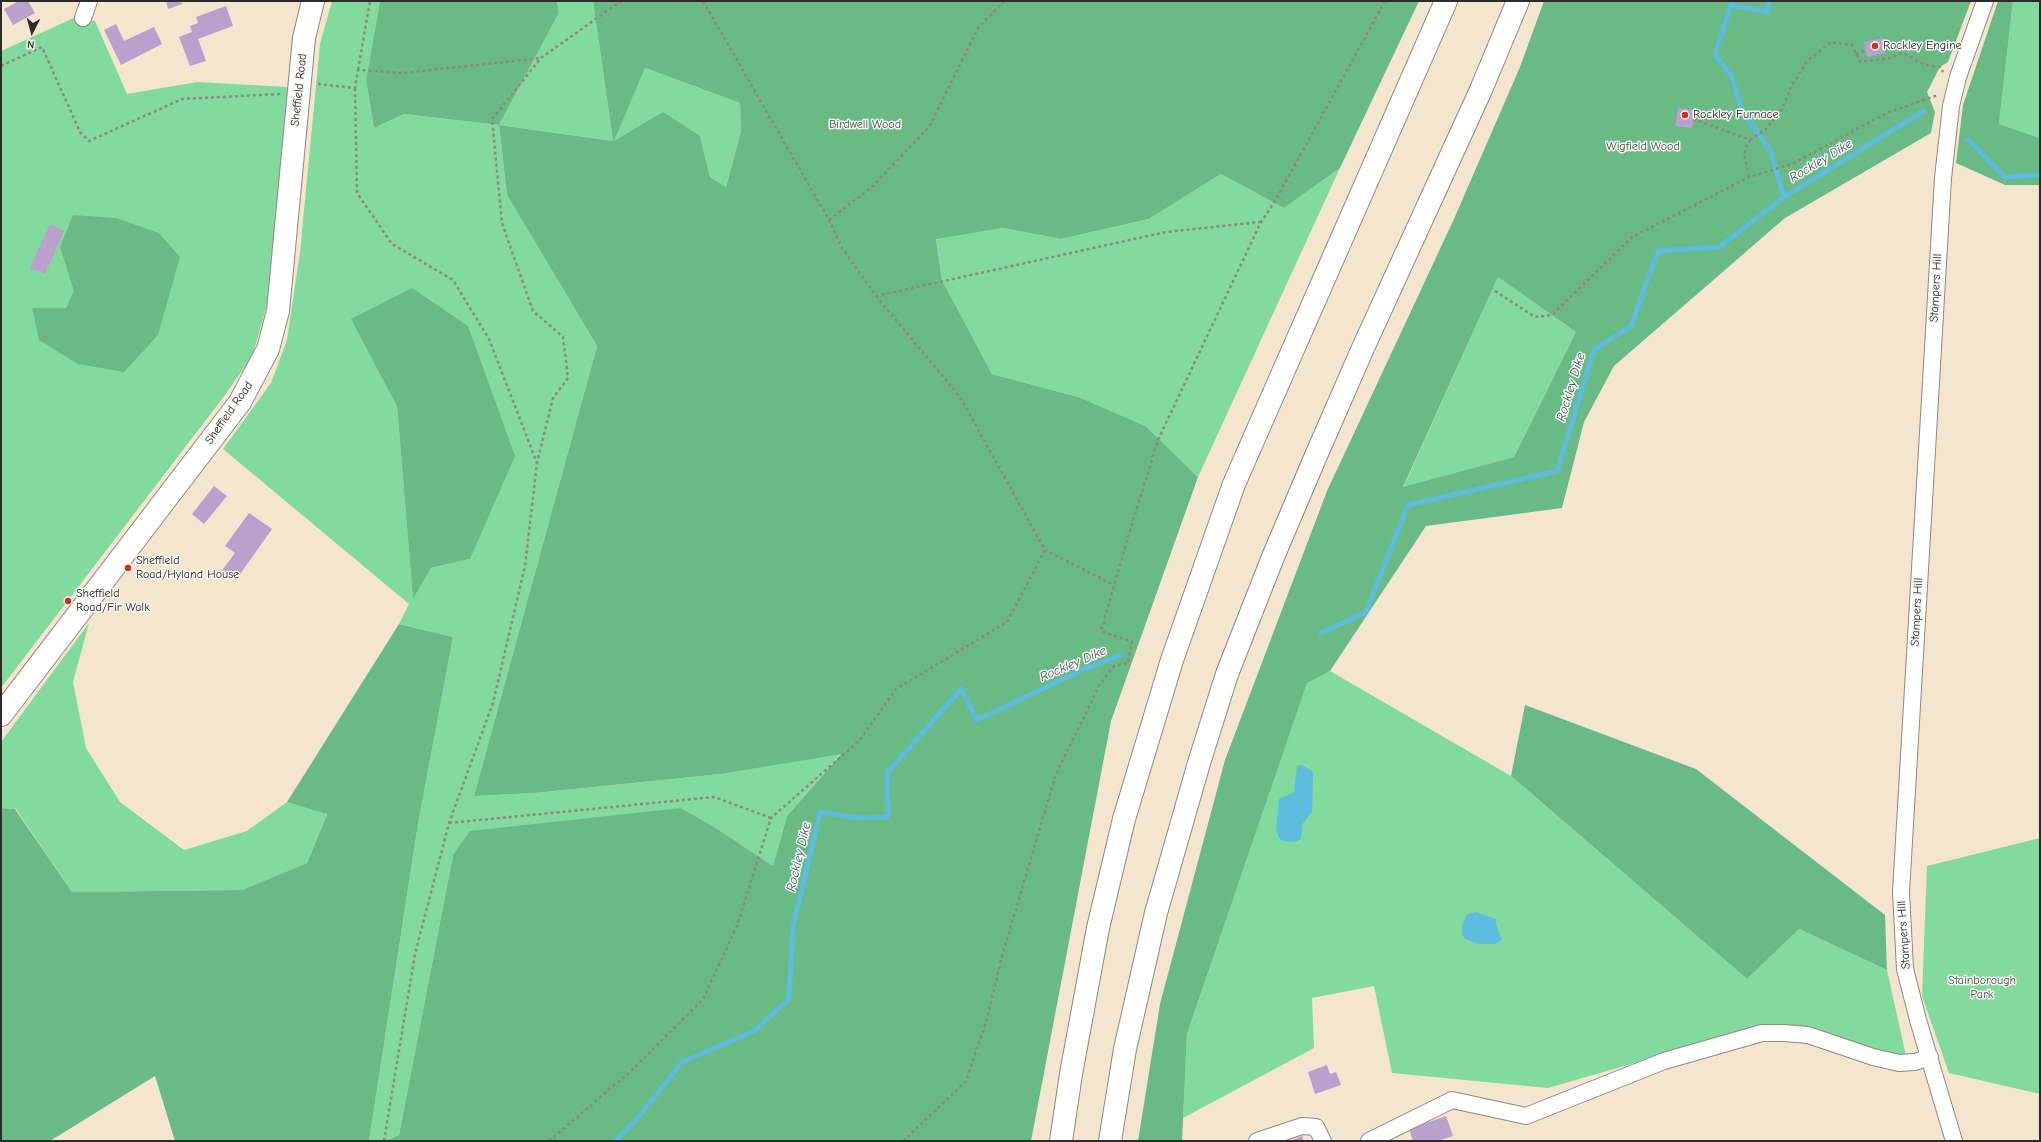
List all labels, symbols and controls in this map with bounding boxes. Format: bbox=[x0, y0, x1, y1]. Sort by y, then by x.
north arrow bbox=[12, 12, 52, 52]
text: N bbox=[26, 38, 35, 51]
place label: Rockley Engine bbox=[1883, 39, 1962, 53]
marker: Rockley Engine bbox=[1870, 41, 1880, 51]
street label: Sheffield Road bbox=[288, 53, 310, 127]
place label: Rockley Furnace bbox=[1693, 108, 1778, 122]
marker: Rockley Furnace bbox=[1680, 110, 1690, 120]
park label: Birdwell Wood bbox=[829, 118, 901, 132]
water label: Rockley Dike bbox=[1787, 136, 1855, 186]
park label: Wigfield Wood bbox=[1606, 140, 1680, 154]
street label: Stampers Hill bbox=[1927, 253, 1945, 323]
water label: Rockley Dike bbox=[1553, 351, 1589, 423]
street label: Sheffield Road bbox=[202, 379, 256, 447]
place label: Sheffield Road/Hyland House bbox=[136, 554, 239, 582]
marker: Sheffield Road/Hyland House bbox=[123, 563, 133, 573]
street label: Stampers Hill bbox=[1908, 577, 1926, 647]
place label: Sheffield Road/Fir Walk bbox=[76, 587, 150, 615]
marker: Sheffield Road/Fir Walk bbox=[63, 596, 73, 606]
water label: Rockley Dike bbox=[1037, 643, 1109, 685]
water label: Rockley Dike bbox=[783, 821, 815, 893]
street label: Stampers Hill bbox=[1894, 900, 1914, 970]
park label: Stainborough Park bbox=[1948, 974, 2016, 1002]

